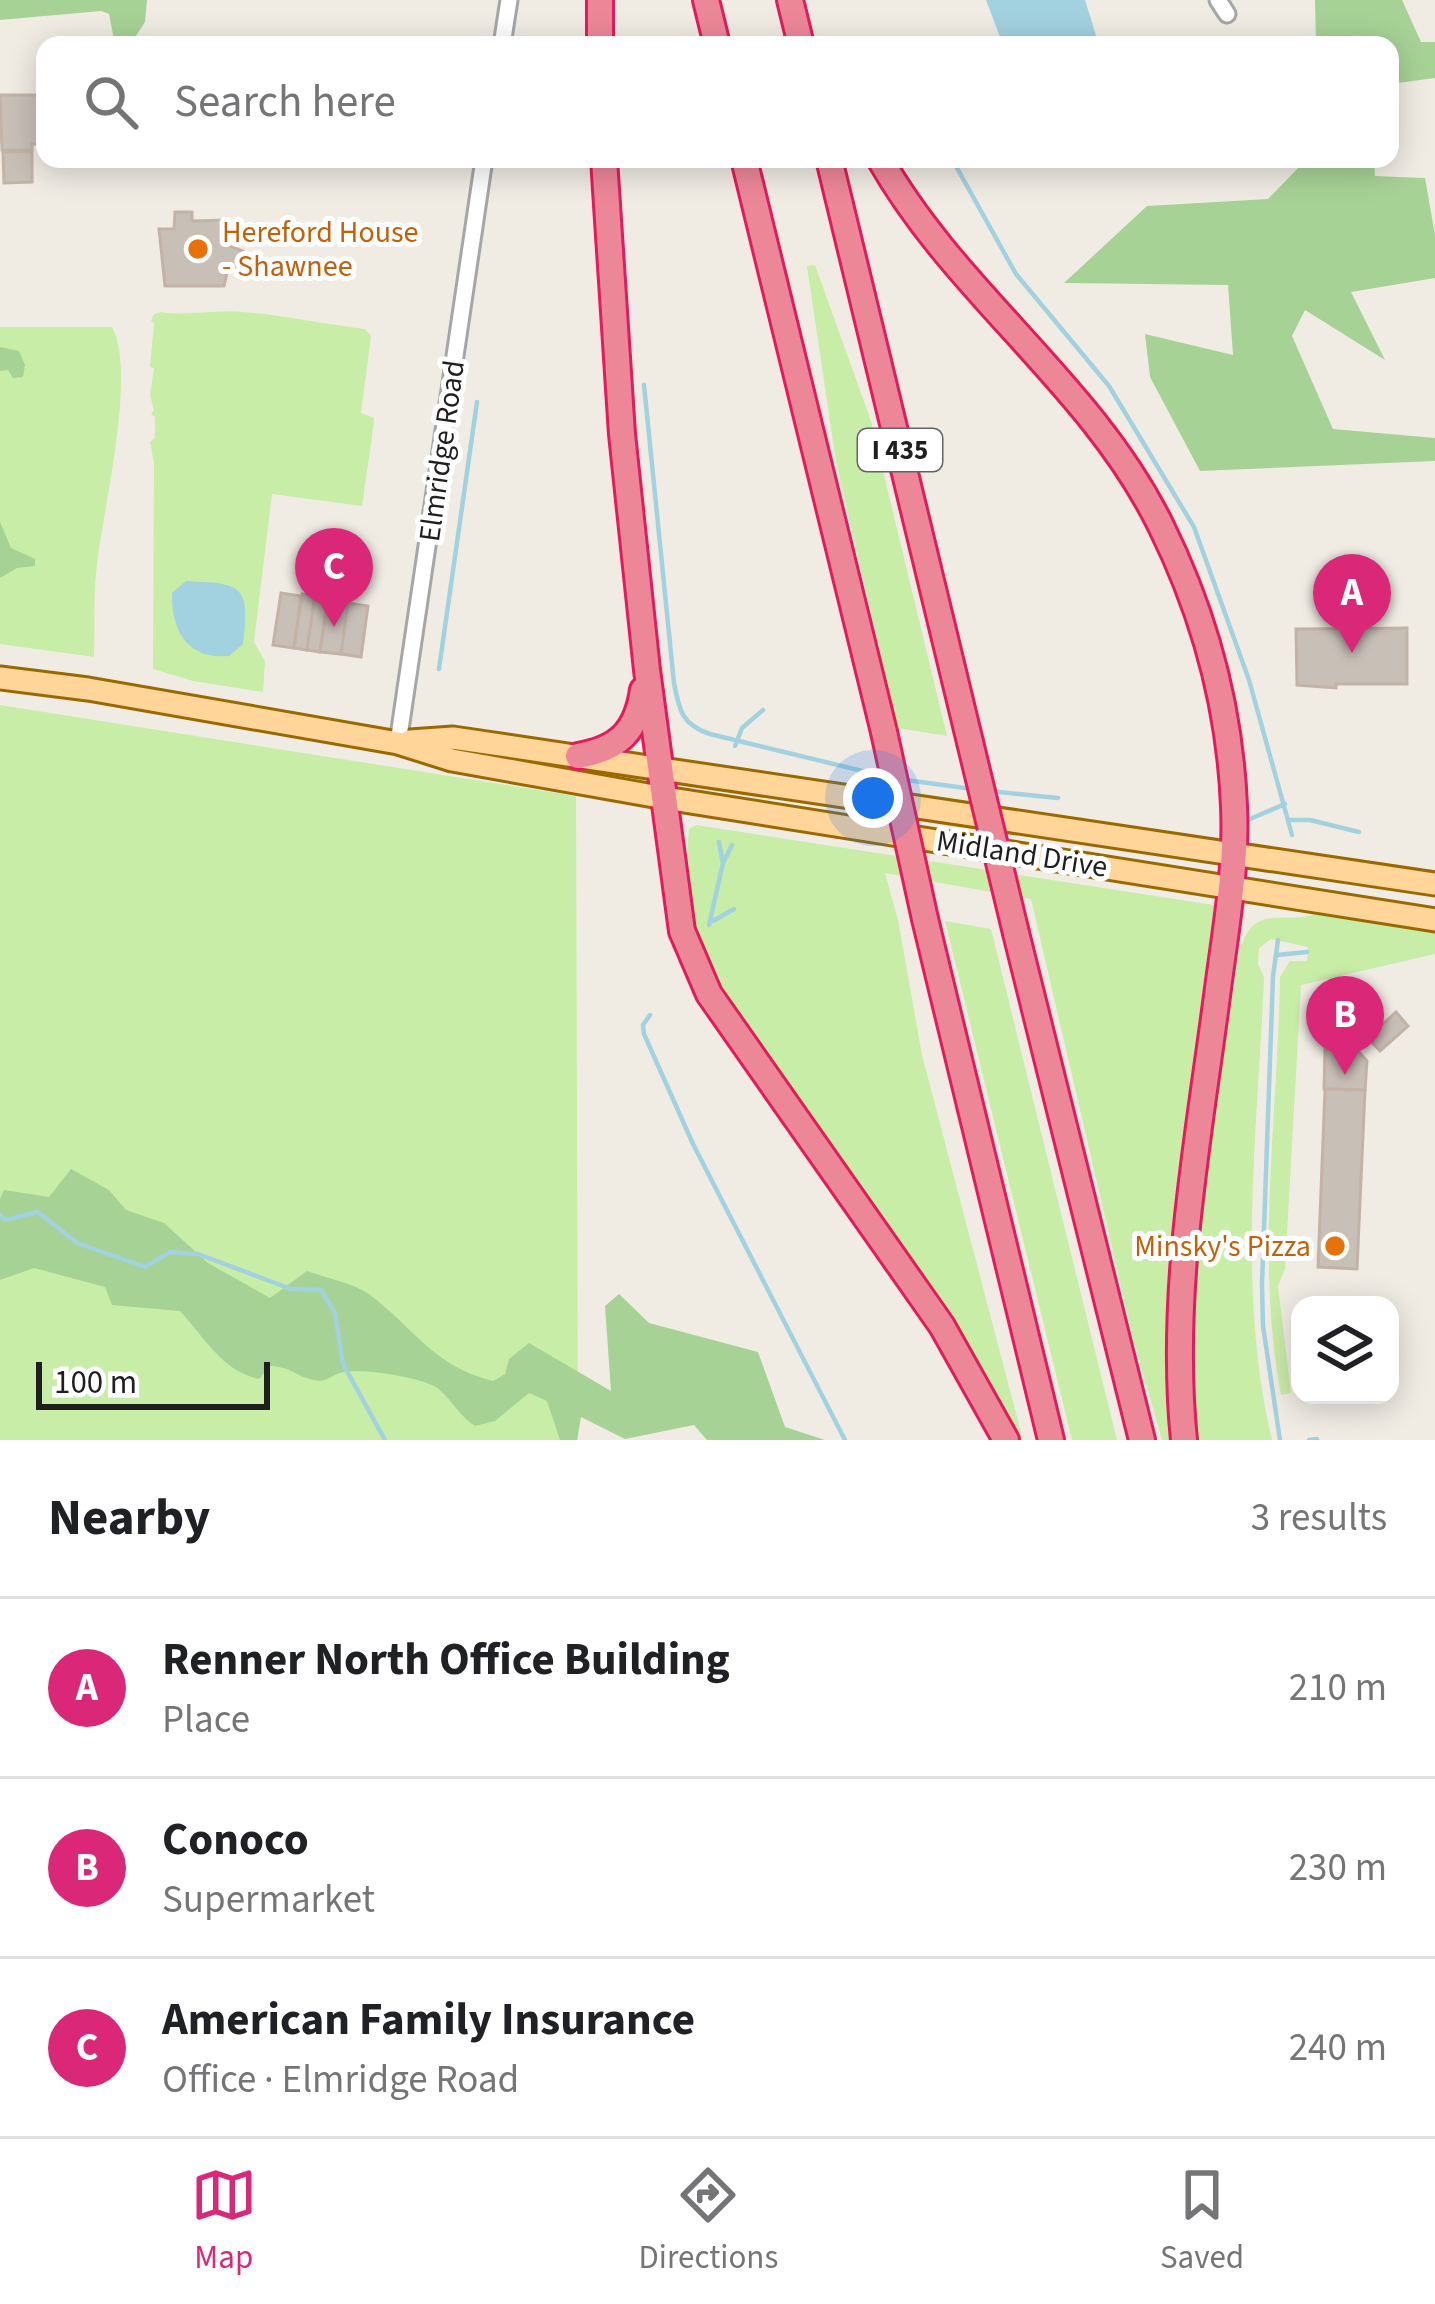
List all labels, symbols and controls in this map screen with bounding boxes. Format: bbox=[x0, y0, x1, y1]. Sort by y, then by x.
search box bbox=[36, 36, 1399, 168]
icon: search bbox=[78, 69, 144, 135]
text: Search here bbox=[174, 70, 396, 134]
place label: Hereford House - Shawnee bbox=[222, 211, 418, 288]
marker: Hereford House - Shawnee bbox=[185, 236, 211, 262]
street label: Elmridge Road bbox=[408, 358, 476, 544]
road number: I 435 bbox=[858, 429, 942, 471]
pin: C bbox=[295, 528, 373, 627]
pin: A bbox=[1313, 554, 1391, 653]
your location bbox=[843, 768, 903, 828]
street label: Midland Drive bbox=[933, 819, 1111, 889]
pin: B bbox=[1306, 976, 1384, 1075]
place label: Minsky's Pizza bbox=[1134, 1225, 1311, 1268]
marker: Minsky's Pizza bbox=[1322, 1233, 1348, 1259]
map controls bbox=[1291, 1296, 1399, 1404]
button: layers bbox=[1291, 1296, 1399, 1404]
scale bar bbox=[36, 1356, 270, 1409]
text: 100 m bbox=[54, 1359, 137, 1406]
text: Nearby bbox=[48, 1482, 210, 1554]
text: 3 results bbox=[1251, 1490, 1387, 1546]
text: Renner North Office Building bbox=[162, 1628, 730, 1692]
text: A bbox=[76, 1660, 98, 1716]
text: 210 m bbox=[1289, 1660, 1387, 1716]
text: Place bbox=[162, 1692, 250, 1748]
text: Conoco bbox=[162, 1808, 309, 1872]
text: B bbox=[75, 1840, 99, 1896]
text: 230 m bbox=[1289, 1840, 1387, 1896]
text: Supermarket bbox=[162, 1872, 375, 1928]
text: American Family Insurance bbox=[162, 1988, 695, 2052]
text: C bbox=[76, 2020, 98, 2076]
text: 240 m bbox=[1289, 2020, 1387, 2076]
text: Office · Elmridge Road bbox=[162, 2052, 519, 2108]
tab: Map bbox=[191, 2162, 257, 2281]
tab: Directions bbox=[639, 2162, 778, 2281]
tab: Saved bbox=[1160, 2162, 1244, 2281]

